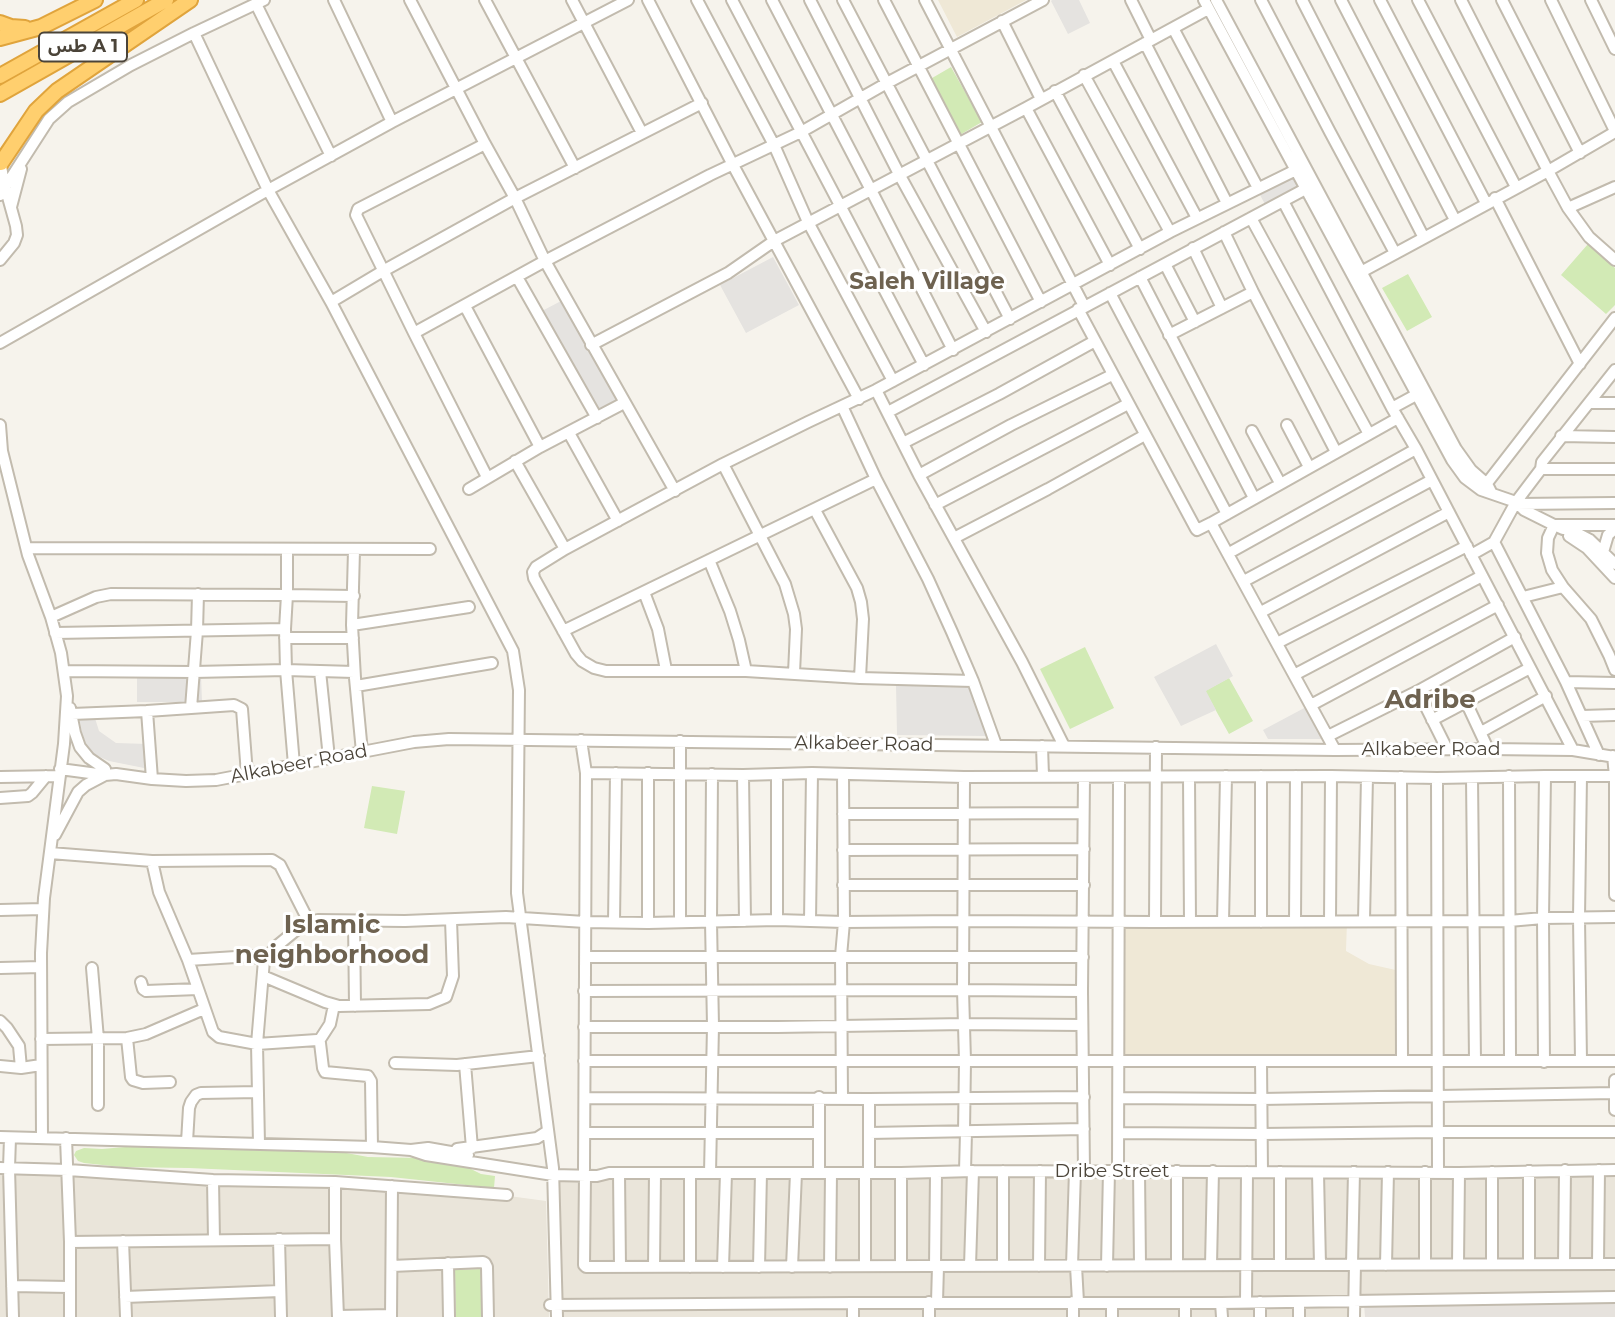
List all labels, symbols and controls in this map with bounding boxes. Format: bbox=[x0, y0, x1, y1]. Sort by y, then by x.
road number: طس A 1 bbox=[39, 32, 127, 62]
district label: Saleh Village bbox=[849, 268, 1005, 296]
district label: Adribe bbox=[1384, 684, 1476, 716]
street label: Alkabeer Road bbox=[794, 731, 934, 757]
street label: Alkabeer Road bbox=[1361, 738, 1501, 760]
street label: Alkabeer Road bbox=[228, 740, 370, 788]
district label: Islamic neighborhood bbox=[235, 909, 429, 970]
street label: Dribe Street bbox=[1054, 1160, 1170, 1182]

